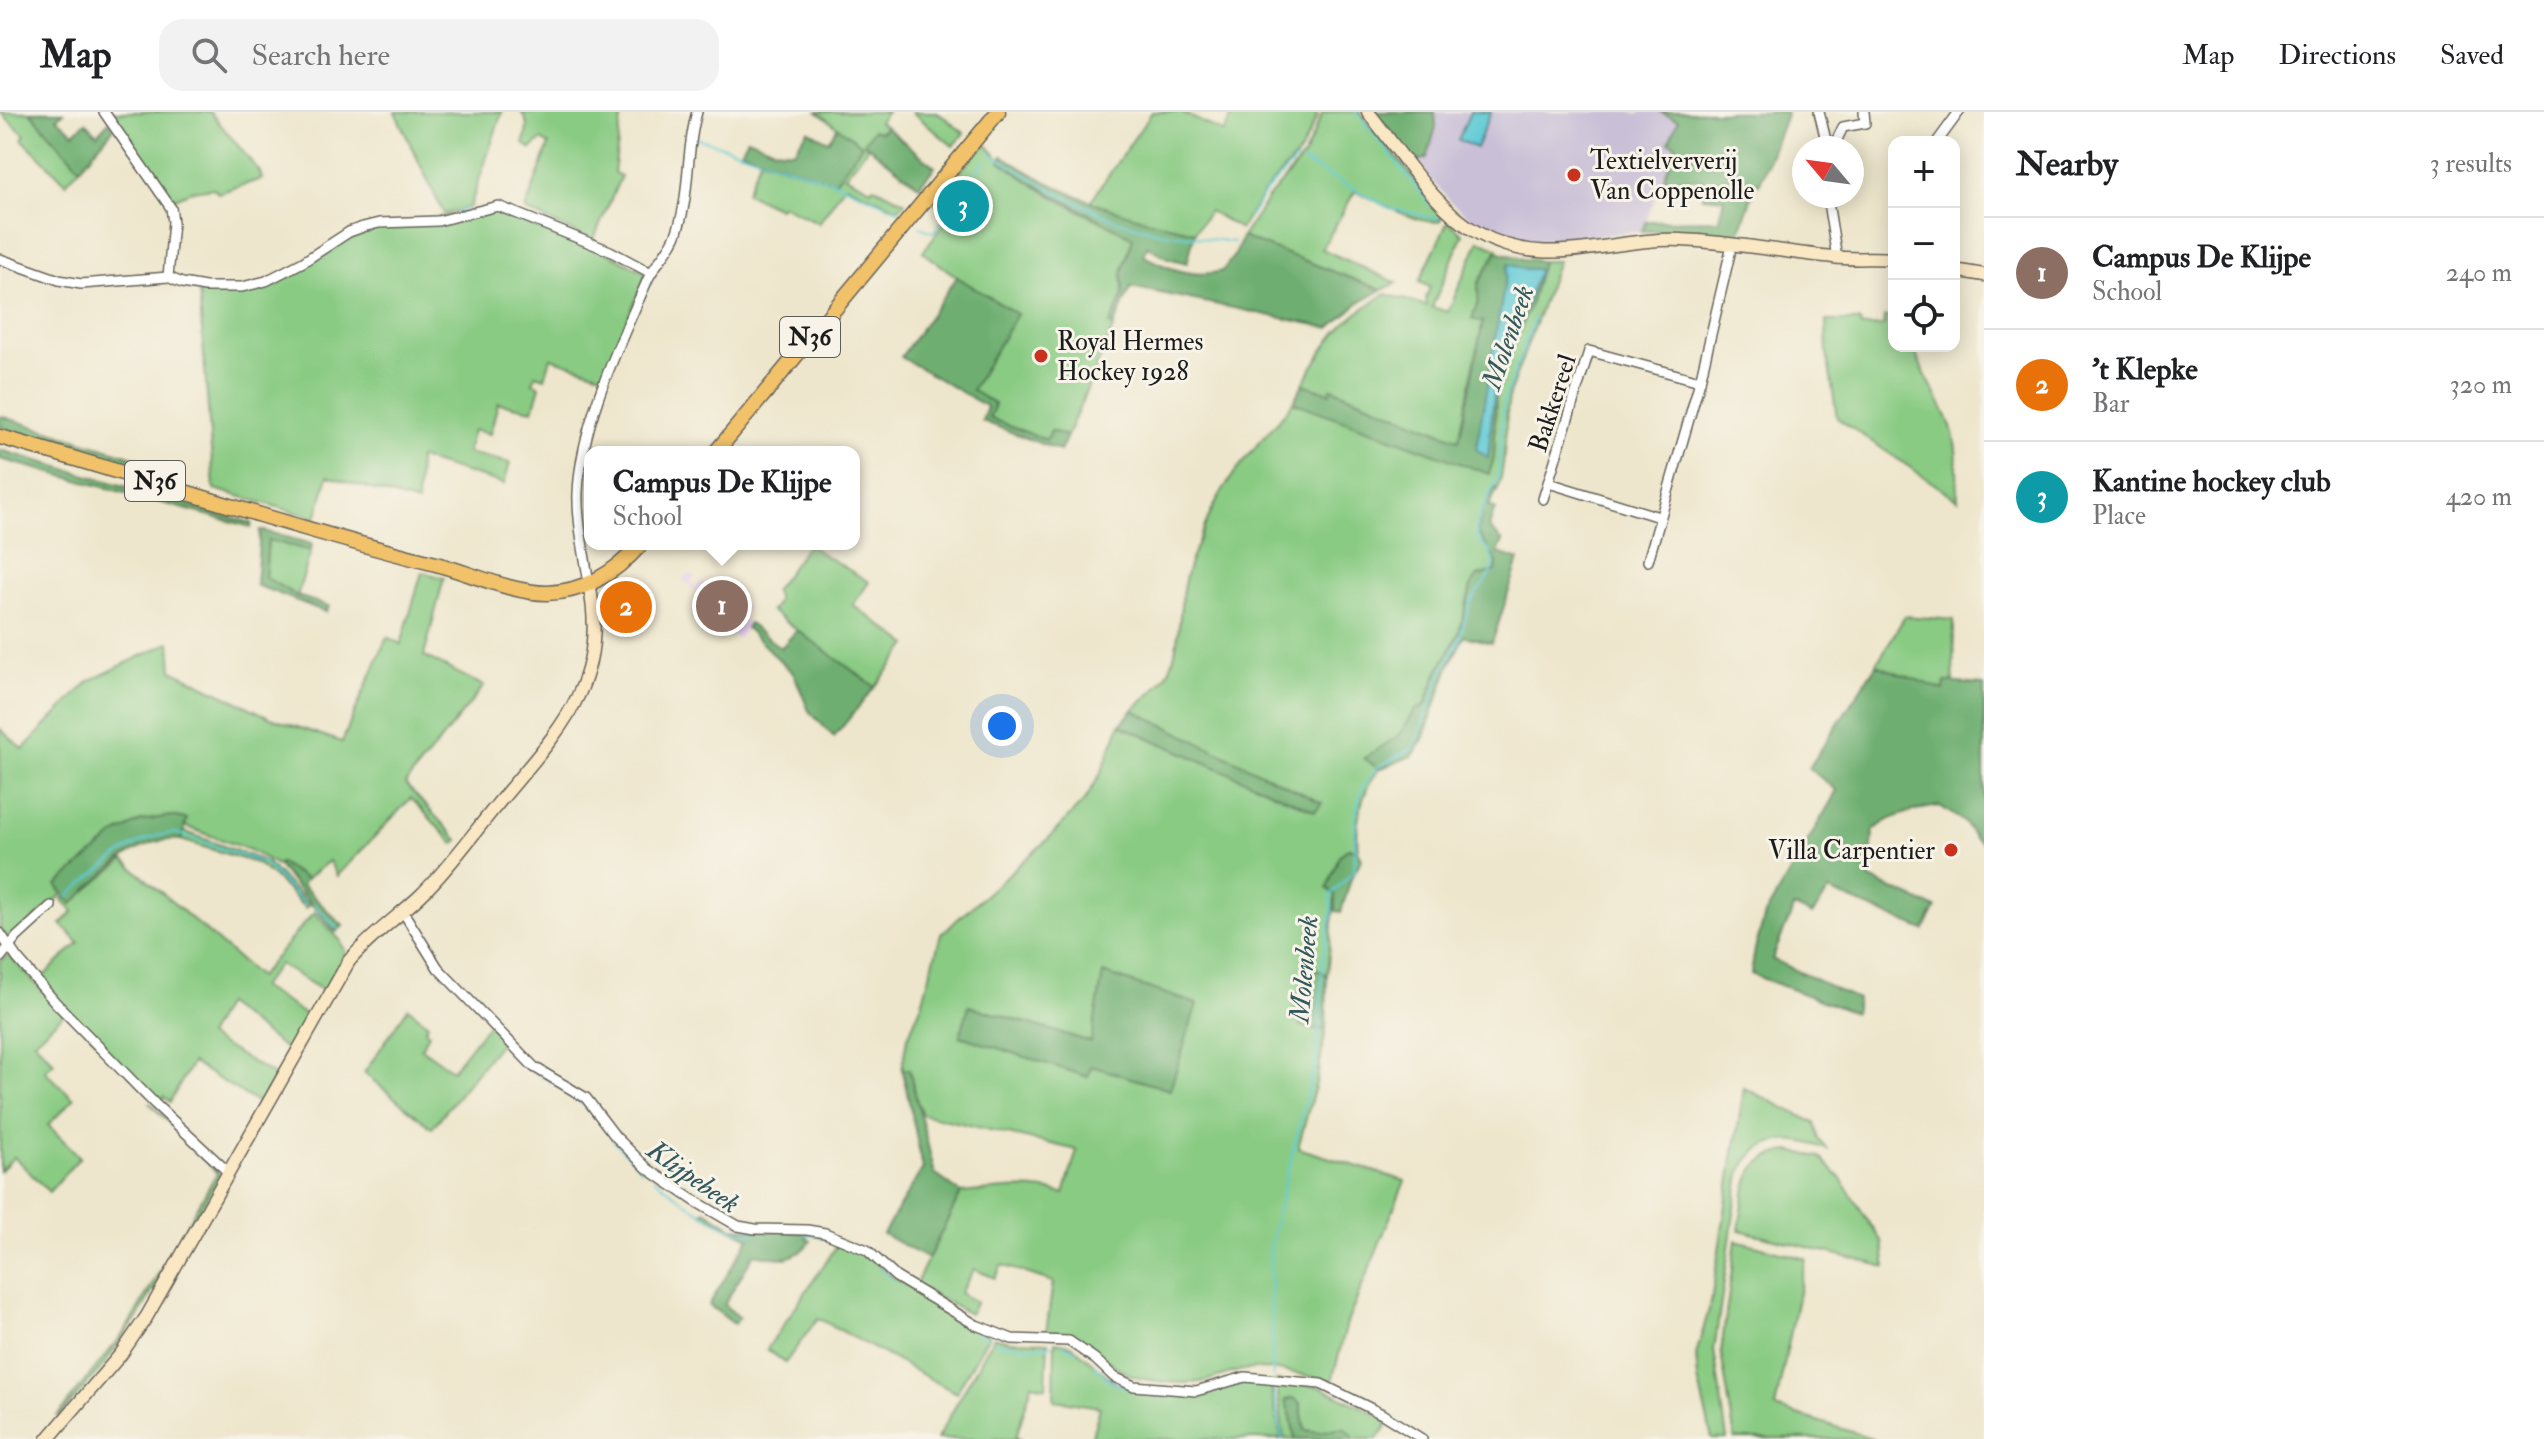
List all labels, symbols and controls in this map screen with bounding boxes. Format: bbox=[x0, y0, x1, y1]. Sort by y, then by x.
search box bbox=[159, 19, 719, 91]
text: Map bbox=[40, 31, 111, 79]
icon: search bbox=[187, 33, 231, 77]
text: Search here bbox=[251, 37, 390, 74]
text: Map bbox=[2182, 38, 2235, 73]
text: Directions bbox=[2279, 38, 2396, 73]
text: Saved bbox=[2440, 38, 2504, 73]
north arrow bbox=[1792, 136, 1864, 208]
map controls bbox=[1888, 136, 1960, 352]
button: + bbox=[1888, 136, 1960, 208]
text: Nearby bbox=[2016, 143, 2118, 186]
place label: Textielververij Van Coppenolle bbox=[1590, 145, 1754, 208]
text: 3 results bbox=[2430, 148, 2512, 180]
marker: Textielververij Van Coppenolle bbox=[1565, 166, 1583, 184]
pin: 3 bbox=[937, 176, 989, 236]
button: − bbox=[1888, 208, 1960, 280]
text: Campus De Klijpe bbox=[2092, 239, 2311, 276]
text: 1 bbox=[2037, 257, 2047, 289]
text: 240 m bbox=[2446, 257, 2512, 289]
text: School bbox=[2092, 276, 2162, 308]
button: locate bbox=[1888, 280, 1960, 352]
water label: Molenbeek bbox=[1474, 281, 1542, 396]
road number: N36 bbox=[780, 317, 840, 357]
place label: Royal Hermes Hockey 1928 bbox=[1057, 326, 1203, 388]
marker: Royal Hermes Hockey 1928 bbox=[1032, 347, 1050, 365]
street label: Bakkereel bbox=[1522, 350, 1584, 456]
text: 't Klepke bbox=[2092, 351, 2198, 388]
text: 2 bbox=[2035, 369, 2049, 401]
text: 320 m bbox=[2450, 369, 2512, 401]
text: Bar bbox=[2092, 388, 2129, 420]
popup bbox=[584, 446, 860, 550]
road number: N36 bbox=[125, 461, 185, 501]
text: Kantine hockey club bbox=[2092, 463, 2331, 500]
text: Campus De Klijpe bbox=[612, 464, 832, 501]
text: 3 bbox=[2037, 481, 2047, 513]
text: 420 m bbox=[2446, 481, 2512, 513]
text: Place bbox=[2092, 500, 2146, 532]
text: School bbox=[612, 501, 683, 533]
pin: 1 bbox=[696, 576, 748, 636]
pin: 2 bbox=[600, 577, 652, 637]
your location bbox=[982, 706, 1022, 746]
place label: Villa Carpentier bbox=[1768, 835, 1935, 868]
marker: Villa Carpentier bbox=[1942, 841, 1960, 859]
water label: Molenbeek bbox=[1282, 914, 1327, 1026]
water label: Klijpebeek bbox=[638, 1132, 746, 1222]

